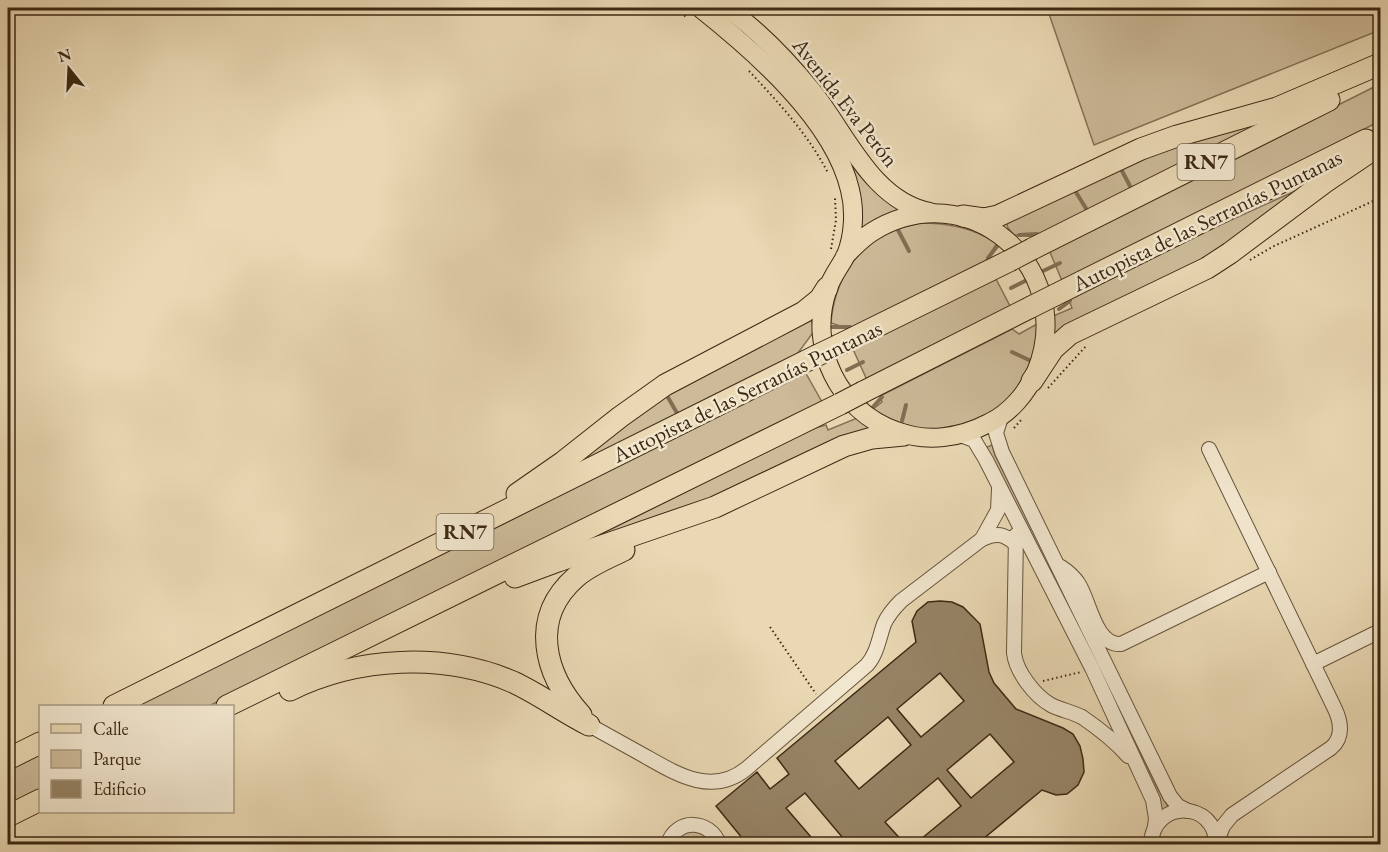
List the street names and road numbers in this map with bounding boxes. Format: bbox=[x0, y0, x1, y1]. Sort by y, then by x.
street label: Avenida Eva Perón bbox=[785, 31, 905, 173]
street label: Autopista de las Serranías Puntanas bbox=[1067, 142, 1347, 299]
road number: RN7 bbox=[1178, 144, 1234, 180]
street label: Autopista de las Serranías Puntanas bbox=[607, 313, 887, 470]
road number: RN7 bbox=[436, 514, 494, 550]

